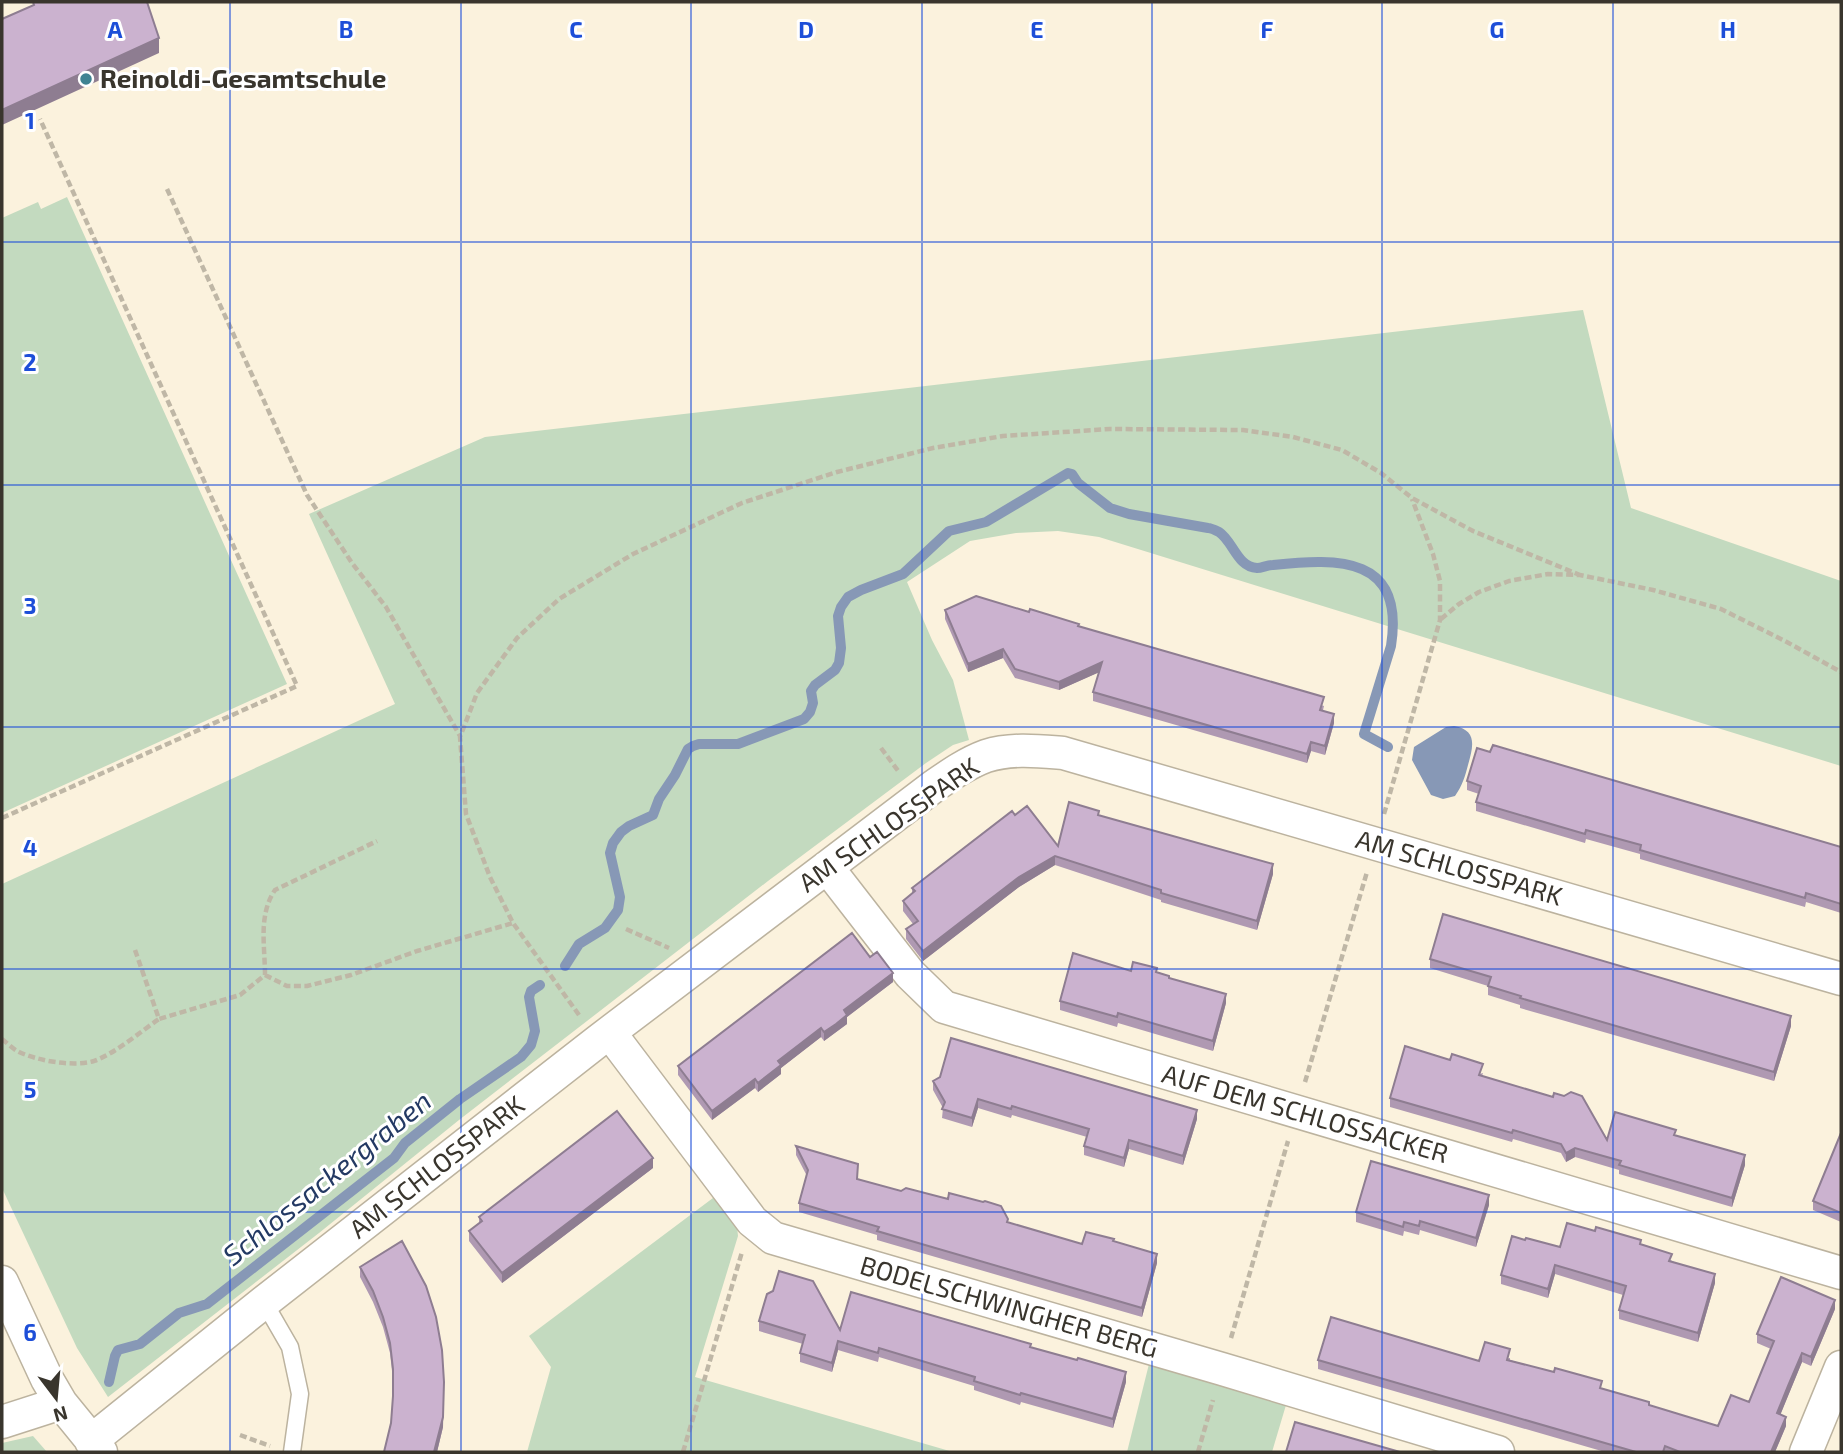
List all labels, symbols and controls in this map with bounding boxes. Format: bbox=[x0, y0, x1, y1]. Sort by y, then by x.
text: A bbox=[107, 15, 123, 43]
text: B bbox=[339, 15, 353, 43]
text: C bbox=[569, 15, 583, 43]
text: D bbox=[798, 15, 814, 43]
text: E bbox=[1030, 15, 1044, 43]
text: F bbox=[1261, 15, 1274, 43]
text: G bbox=[1490, 15, 1504, 43]
text: H bbox=[1720, 15, 1736, 43]
place label: Reinoldi-Gesamtschule bbox=[100, 62, 386, 93]
marker: Reinoldi-Gesamtschule bbox=[78, 71, 94, 87]
text: 1 bbox=[25, 106, 35, 134]
text: 2 bbox=[23, 348, 37, 376]
text: 3 bbox=[23, 591, 37, 619]
street label: AM SCHLOSSPARK bbox=[792, 750, 984, 898]
street label: AM SCHLOSSPARK bbox=[1353, 822, 1566, 911]
text: 4 bbox=[23, 833, 37, 861]
street label: AUF DEM SCHLOSSACKER bbox=[1159, 1057, 1452, 1168]
text: 5 bbox=[24, 1075, 36, 1103]
water label: Schlossackergraben bbox=[215, 1083, 437, 1272]
street label: AM SCHLOSSPARK bbox=[343, 1088, 530, 1244]
street label: BODELSCHWINGHER BERG bbox=[857, 1248, 1162, 1363]
text: 6 bbox=[23, 1318, 37, 1346]
north arrow bbox=[21, 1363, 91, 1433]
text: N bbox=[51, 1402, 71, 1428]

